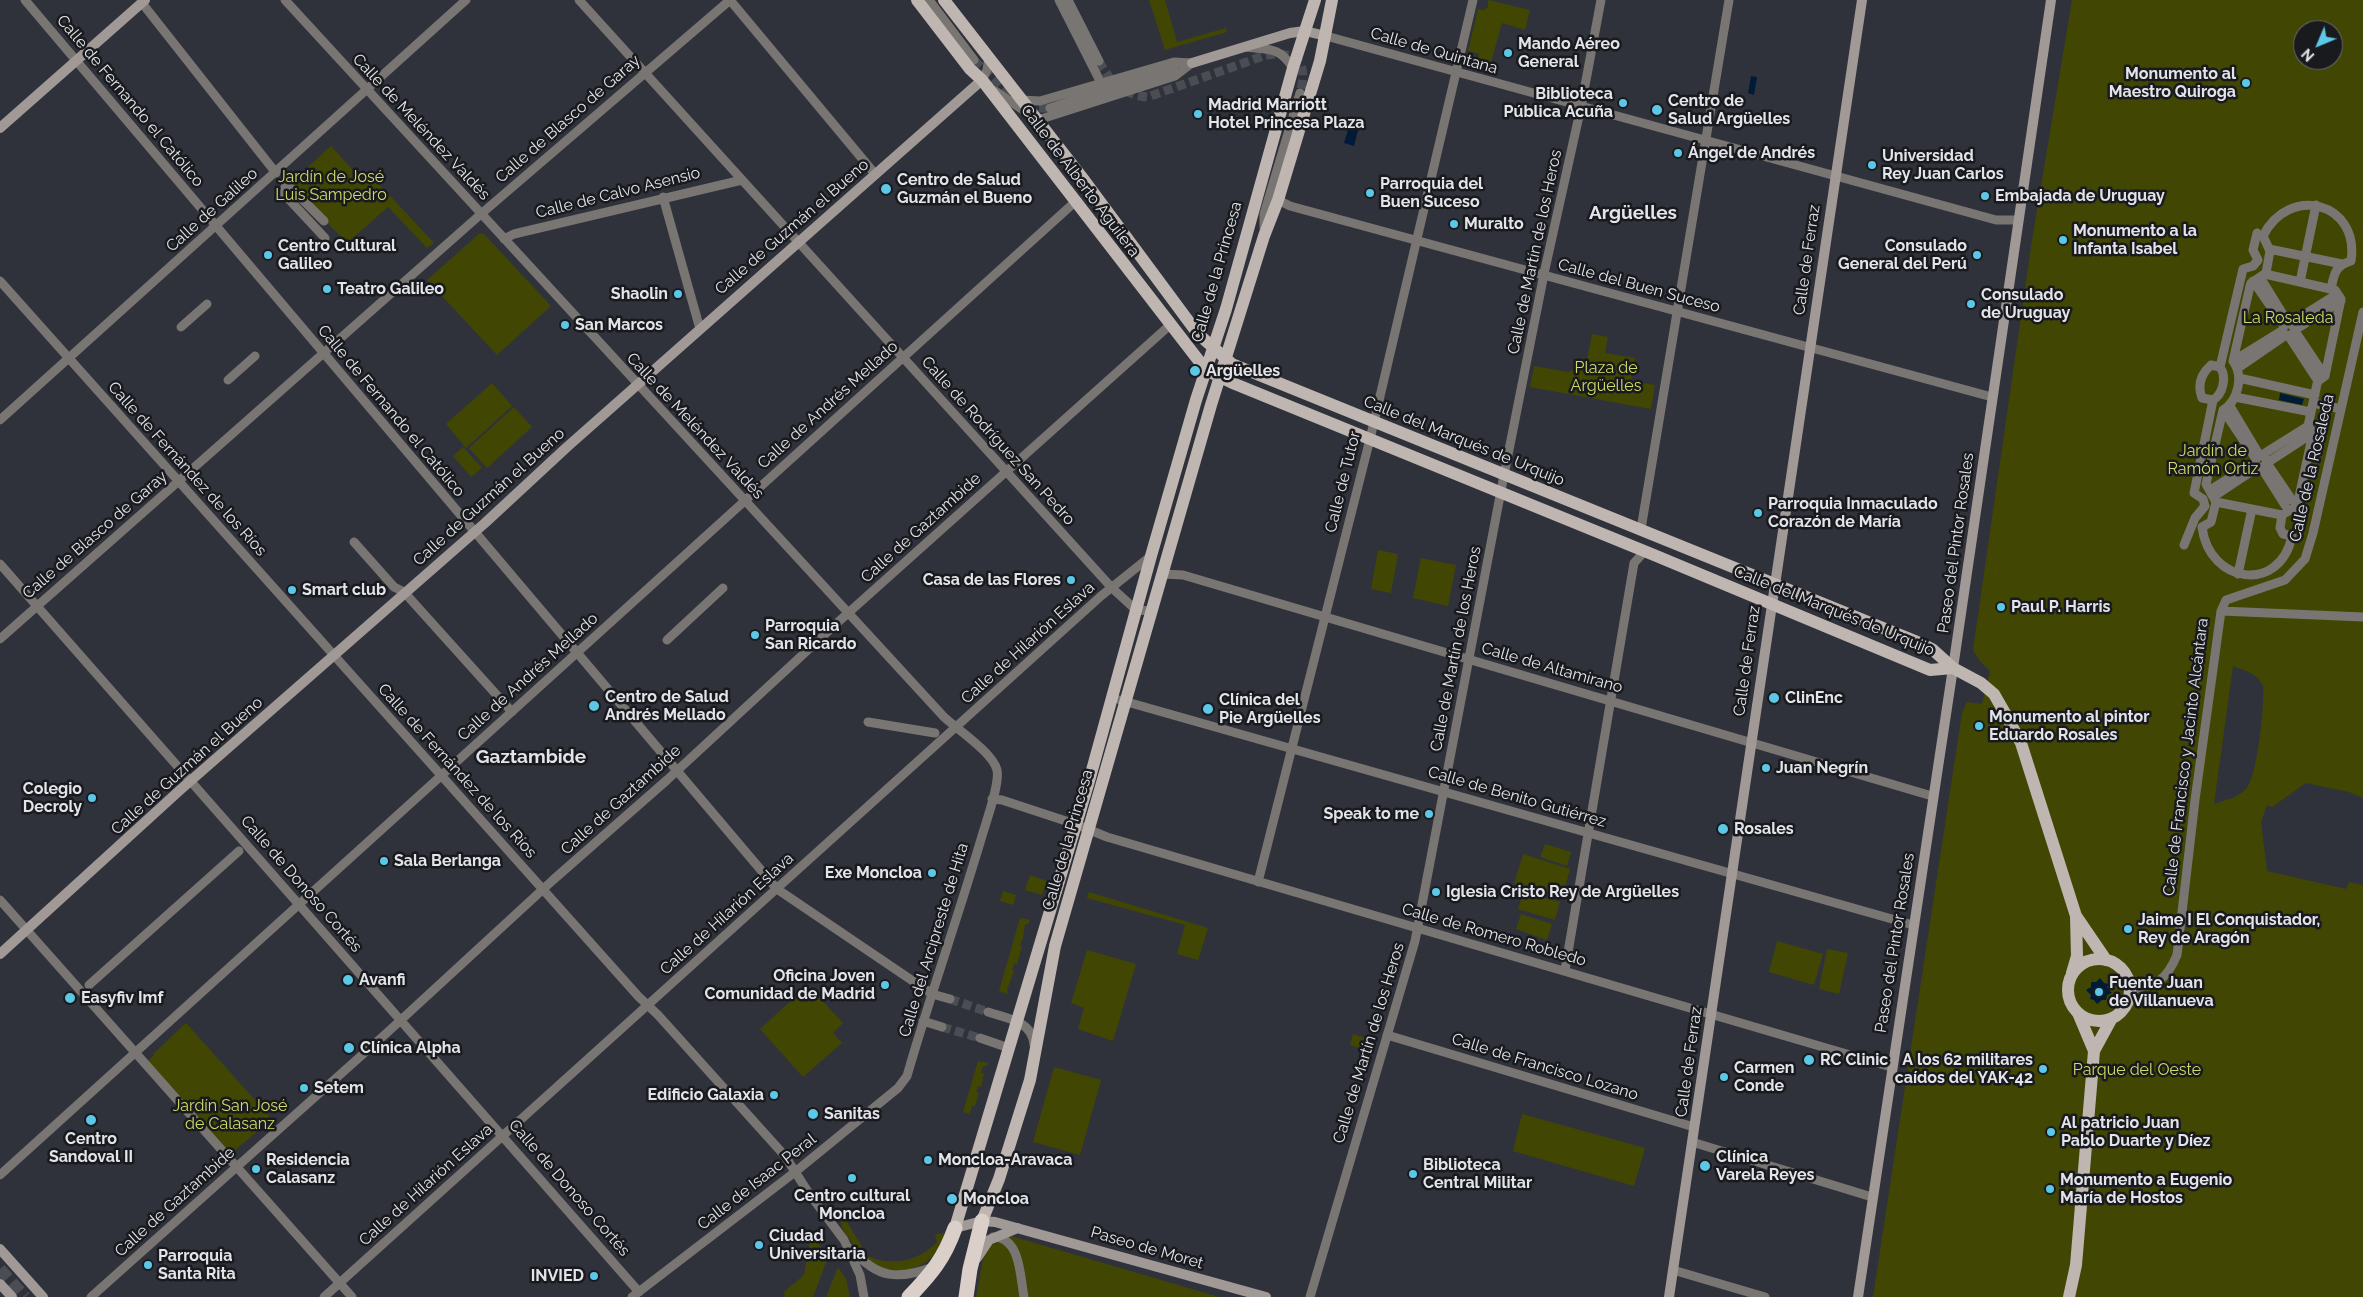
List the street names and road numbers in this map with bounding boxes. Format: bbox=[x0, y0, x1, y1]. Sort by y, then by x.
street label: Calle de Fernando el Católico bbox=[52, 11, 208, 191]
street label: Calle de Quintana bbox=[1368, 24, 1500, 78]
street label: Calle de Meléndez Valdés bbox=[348, 50, 494, 204]
street label: Calle de Blasco de Garay bbox=[492, 51, 644, 187]
street label: Calle de Alberto Aguilera bbox=[1016, 101, 1144, 261]
street label: Calle de Martín de los Heros bbox=[1504, 148, 1566, 356]
street label: Calle de Guzmán el Bueno bbox=[711, 155, 873, 299]
street label: Calle de Calvo Asensio bbox=[534, 163, 702, 223]
street label: Calle de Galileo bbox=[162, 164, 262, 256]
street label: Calle de la Princesa bbox=[1188, 199, 1246, 345]
street label: Calle de Ferraz bbox=[1790, 204, 1824, 316]
street label: Calle del Buen Suceso bbox=[1556, 255, 1722, 317]
street label: Calle de Fernando el Católico bbox=[313, 321, 469, 501]
street label: Calle de Andrés Mellado bbox=[754, 337, 902, 473]
street label: Calle de Meléndez Valdés bbox=[622, 349, 768, 503]
street label: Calle de Rodríguez San Pedro bbox=[917, 353, 1079, 529]
street label: Calle de Fernández de los Ríos bbox=[104, 378, 270, 560]
street label: Calle del Marqués de Urquijo bbox=[1361, 392, 1567, 490]
street label: Calle de la Rosaleda bbox=[2286, 392, 2338, 544]
street label: Calle de Guzmán el Bueno bbox=[409, 424, 569, 570]
street label: Calle de Tutor bbox=[1321, 429, 1365, 535]
street label: Paseo del Pintor Rosales bbox=[1934, 452, 1978, 634]
street label: Calle de Blasco de Garay bbox=[19, 467, 171, 603]
street label: Calle de Gaztambide bbox=[857, 469, 985, 587]
street label: Calle de Martín de los Heros bbox=[1427, 545, 1485, 753]
street label: Calle del Marqués de Urquijo bbox=[1731, 562, 1937, 660]
street label: Calle de Hilarión Eslava bbox=[957, 578, 1099, 708]
street label: Calle de Ferraz bbox=[1730, 605, 1764, 717]
street label: Calle de Andrés Mellado bbox=[454, 609, 602, 745]
street label: Calle de Francisco y Jacinto Alcántara bbox=[2159, 617, 2213, 897]
street label: Calle de Altamirano bbox=[1479, 639, 1625, 697]
street label: Calle de Fernández de los Ríos bbox=[374, 680, 540, 862]
street label: Calle de Guzmán el Bueno bbox=[107, 693, 267, 839]
street label: Calle de Gaztambide bbox=[557, 741, 685, 859]
street label: Calle de Benito Gutiérrez bbox=[1426, 762, 1608, 832]
street label: Calle de la Princesa bbox=[1039, 767, 1097, 913]
street label: Calle de Donoso Cortés bbox=[236, 812, 366, 956]
street label: Calle del Arcipreste de Hita bbox=[895, 841, 973, 1039]
street label: Calle de Hilarión Eslava bbox=[656, 849, 798, 979]
street label: Paseo del Pintor Rosales bbox=[1871, 852, 1919, 1034]
street label: Calle de Romero Robledo bbox=[1400, 899, 1588, 971]
street label: Calle de Martín de los Heros bbox=[1329, 940, 1409, 1146]
street label: Calle de Ferraz bbox=[1672, 1006, 1706, 1118]
street label: Calle de Francisco Lozano bbox=[1449, 1029, 1641, 1105]
street label: Calle de Donoso Cortés bbox=[504, 1116, 634, 1260]
street label: Calle de Hilarión Eslava bbox=[355, 1120, 497, 1250]
street label: Calle de Isaac Peral bbox=[694, 1130, 820, 1234]
street label: Calle de Gaztambide bbox=[111, 1143, 239, 1261]
street label: Paseo de Moret bbox=[1089, 1223, 1205, 1273]

